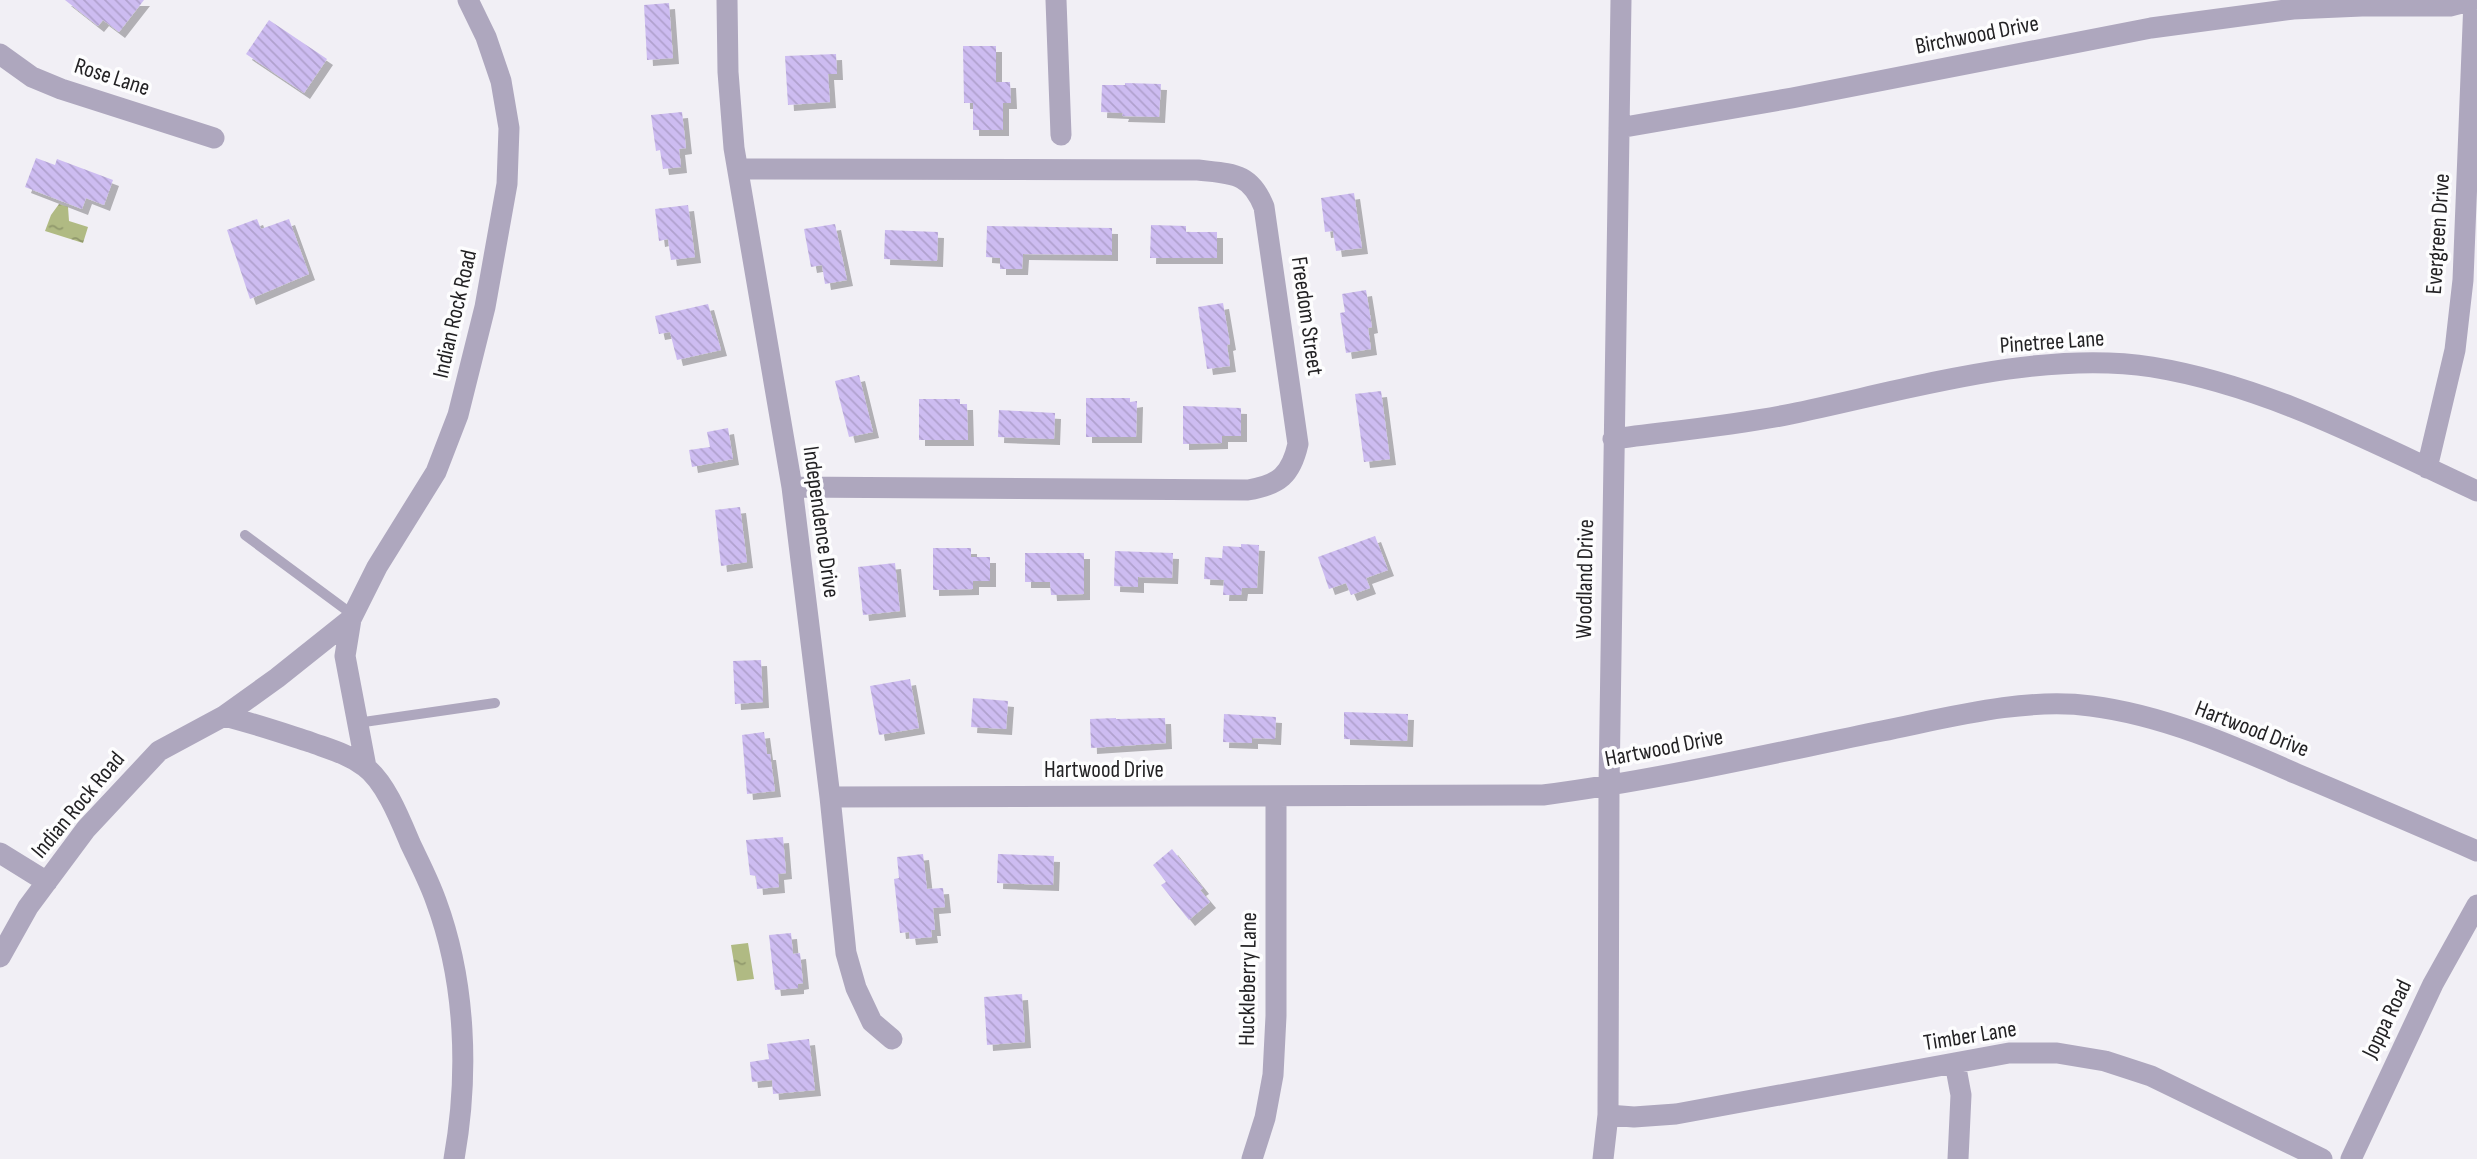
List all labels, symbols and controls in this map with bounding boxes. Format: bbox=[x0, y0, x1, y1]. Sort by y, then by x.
street label: Birchwood Drive bbox=[1913, 9, 2041, 61]
street label: Rose Lane bbox=[71, 52, 153, 102]
street label: Evergreen Drive bbox=[2420, 173, 2456, 295]
street label: Indian Rock Road bbox=[427, 247, 483, 381]
street label: Freedom Street bbox=[1285, 255, 1329, 377]
street label: Pinetree Lane bbox=[1999, 324, 2105, 360]
street label: Independence Drive bbox=[797, 444, 845, 600]
street label: Woodland Drive bbox=[1570, 519, 1600, 639]
street label: Hartwood Drive bbox=[2191, 694, 2313, 764]
street label: Hartwood Drive bbox=[1603, 723, 1725, 773]
street label: Indian Rock Road bbox=[25, 746, 131, 864]
street label: Hartwood Drive bbox=[1044, 756, 1164, 784]
street label: Huckleberry Lane bbox=[1233, 912, 1263, 1046]
street label: Joppa Road bbox=[2356, 975, 2418, 1064]
street label: Timber Lane bbox=[1921, 1015, 2019, 1057]

